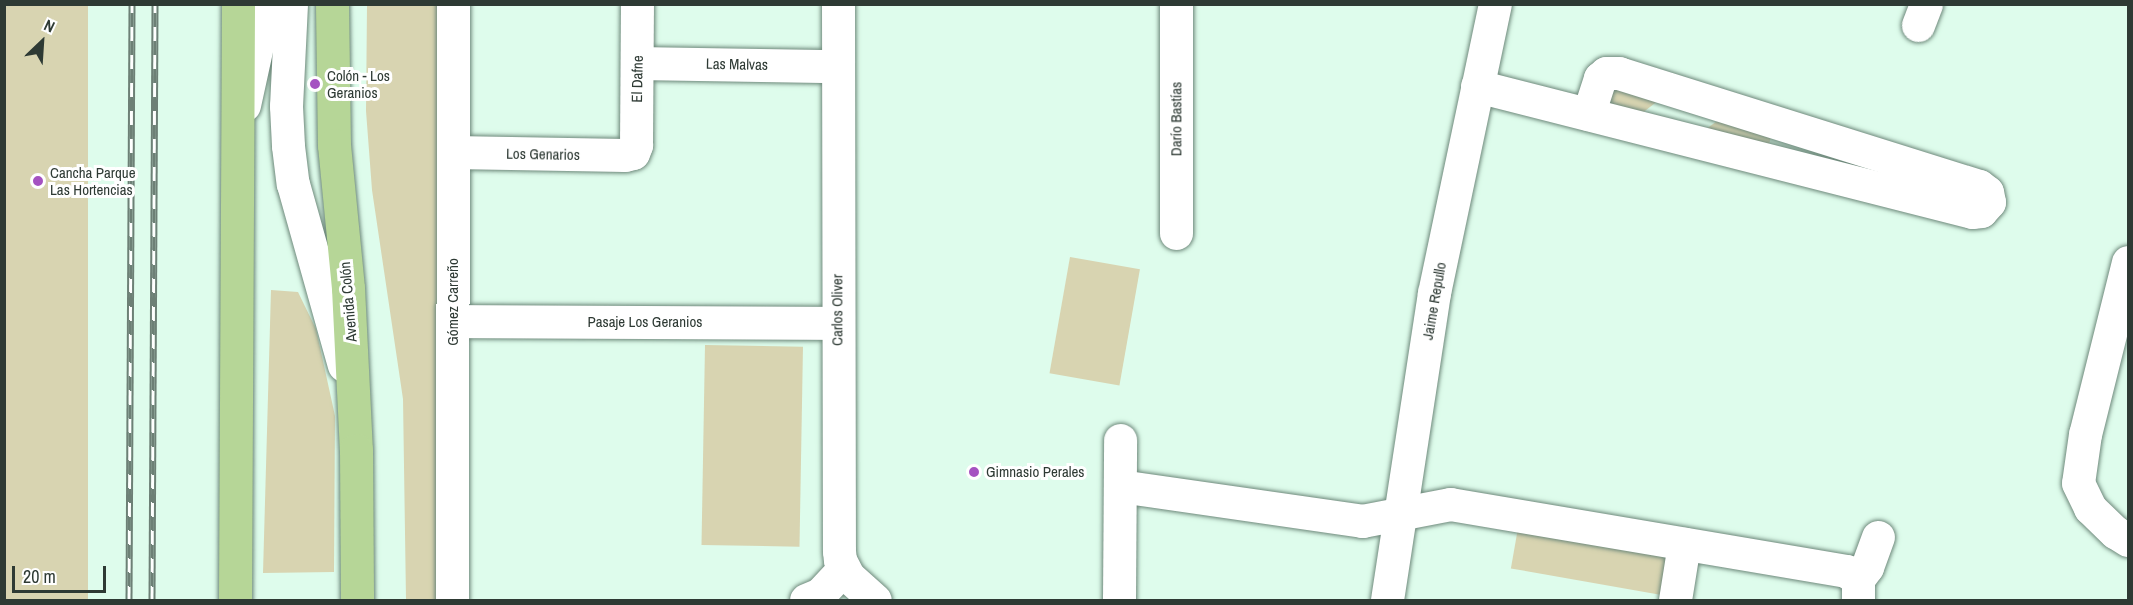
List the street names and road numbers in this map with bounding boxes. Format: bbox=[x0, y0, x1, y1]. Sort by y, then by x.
street label: Las Malvas bbox=[706, 54, 768, 74]
street label: El Dafne bbox=[628, 55, 646, 103]
street label: Darío Bastías bbox=[1167, 82, 1185, 156]
street label: Los Genarios bbox=[506, 144, 580, 164]
street label: Gómez Carreño bbox=[444, 258, 462, 346]
street label: Avenida Colón bbox=[336, 261, 360, 343]
street label: Jaime Repullo bbox=[1418, 261, 1450, 341]
street label: Carlos Oliver bbox=[828, 274, 846, 346]
street label: Pasaje Los Geranios bbox=[588, 313, 702, 331]

